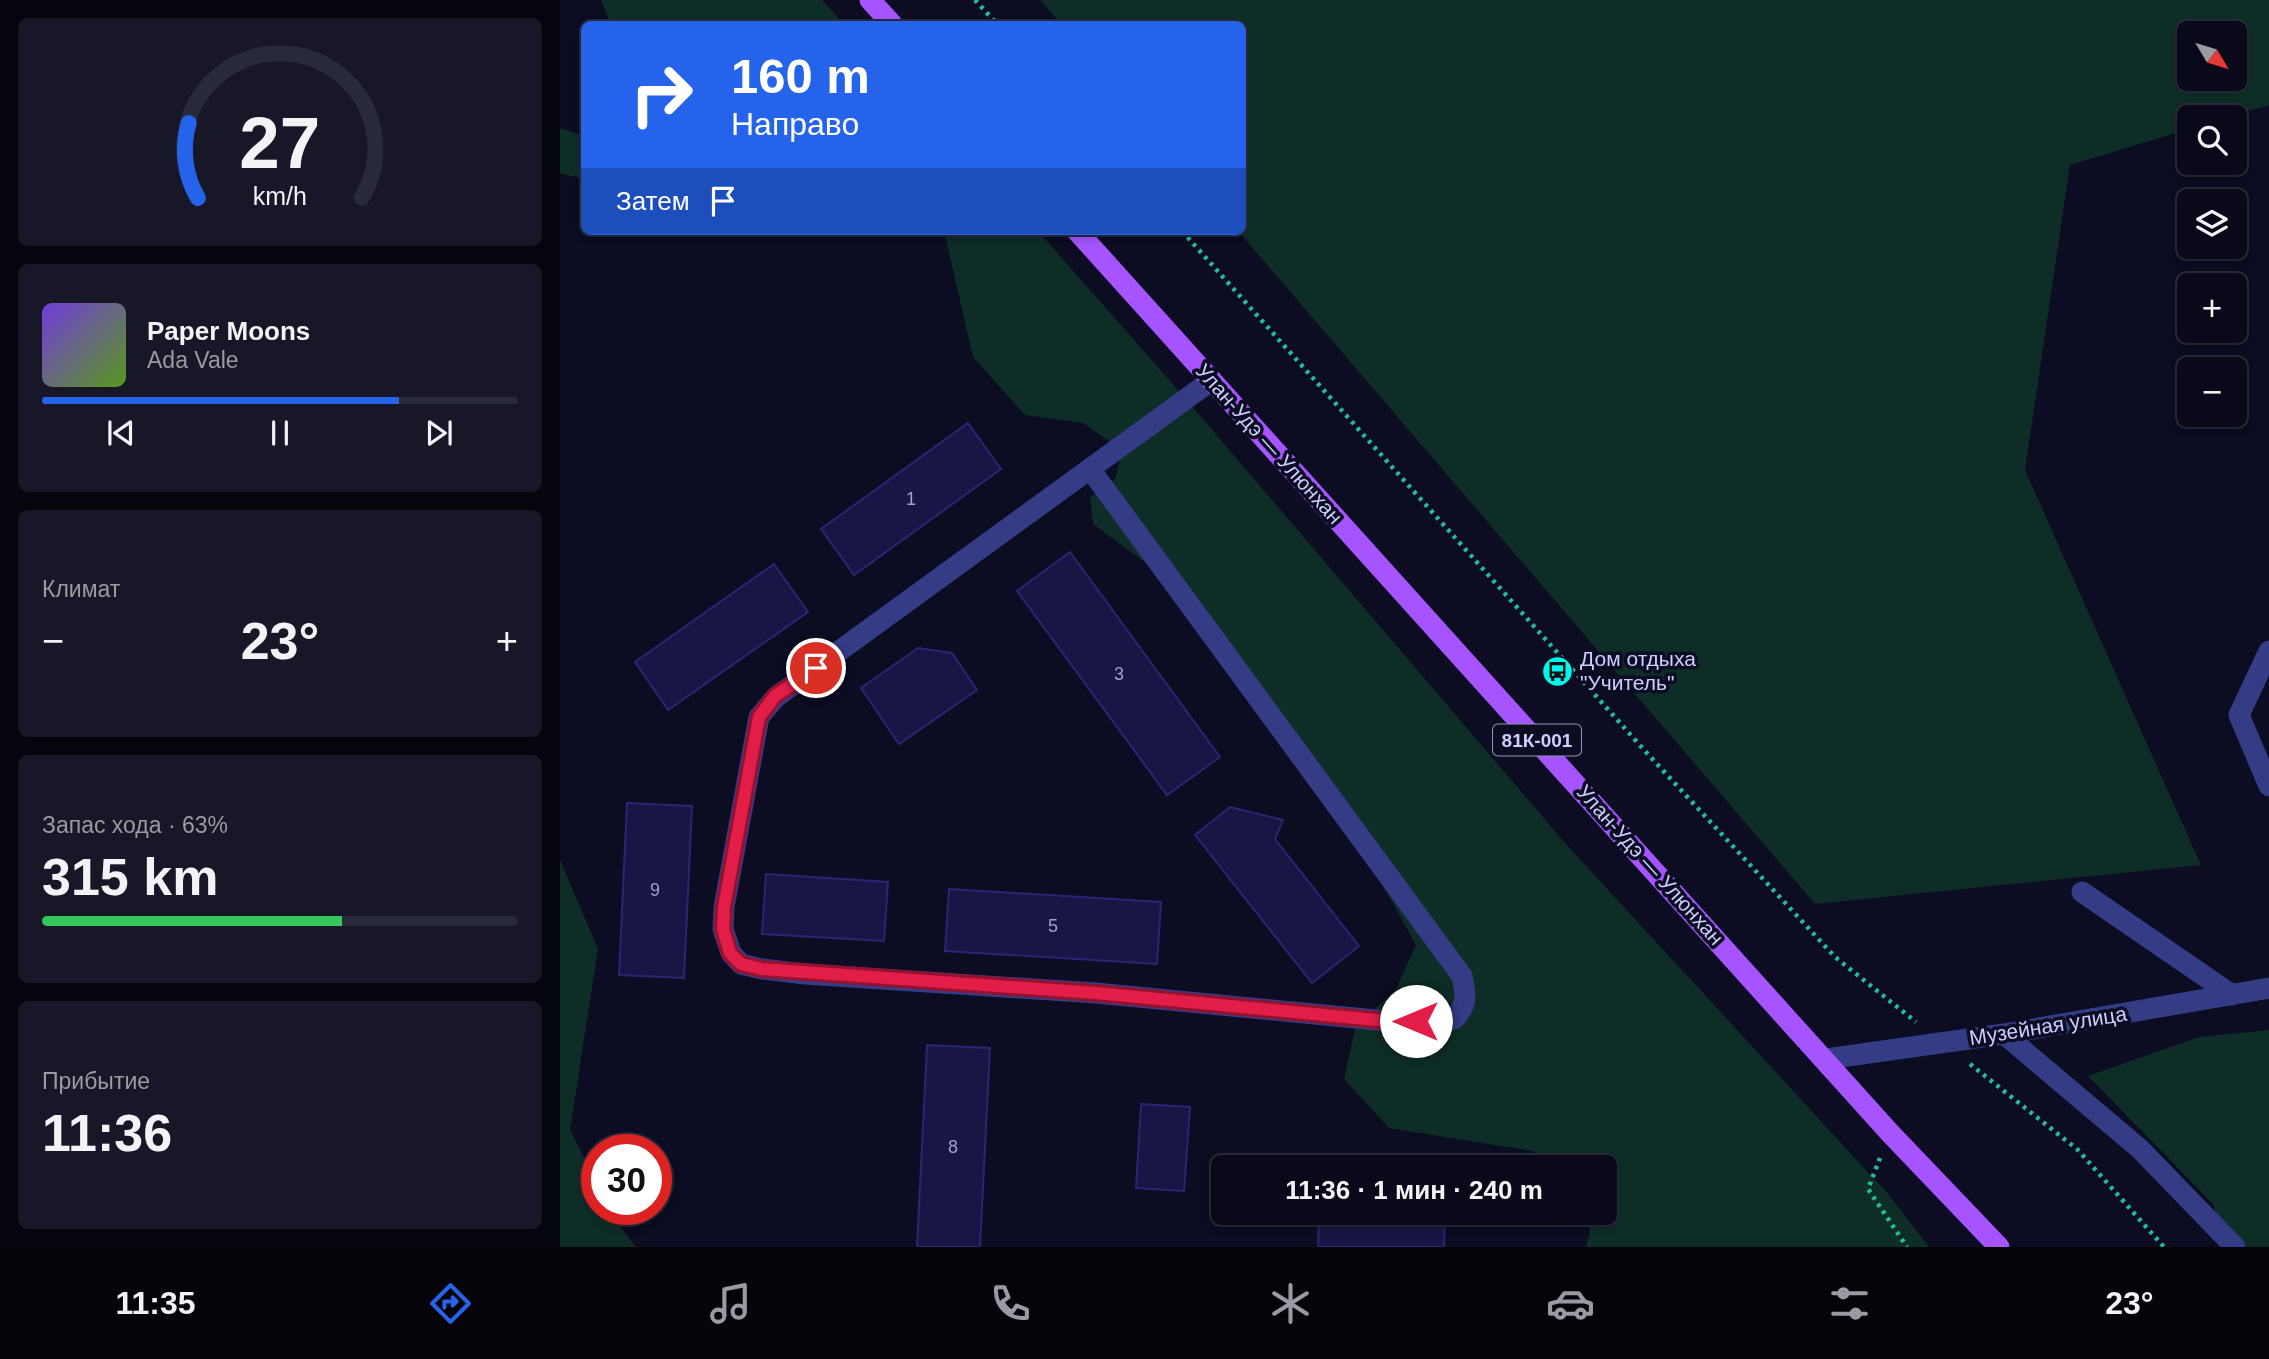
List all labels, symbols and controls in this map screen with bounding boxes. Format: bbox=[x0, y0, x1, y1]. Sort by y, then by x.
north arrow bbox=[2177, 21, 2247, 91]
map controls bbox=[2177, 21, 2247, 427]
icon: right bbox=[616, 49, 707, 140]
text: 160 m bbox=[731, 49, 870, 103]
text: 27 bbox=[240, 102, 320, 183]
button: search bbox=[2177, 105, 2247, 175]
text: Направо bbox=[731, 106, 859, 142]
text: km/h bbox=[253, 182, 307, 210]
icon: arrive bbox=[704, 182, 742, 220]
text: Затем bbox=[616, 186, 690, 216]
button: layers bbox=[2177, 189, 2247, 259]
button: + bbox=[2177, 273, 2247, 343]
text: Paper Moons bbox=[147, 316, 310, 346]
text: Ada Vale bbox=[147, 347, 239, 373]
button: − bbox=[2177, 357, 2247, 427]
street label: Улан-Удэ — Улюнхан bbox=[1192, 359, 1347, 528]
icon: previous bbox=[102, 414, 140, 452]
icon: pause bbox=[261, 414, 299, 452]
icon: next bbox=[420, 414, 458, 452]
house number: 1 bbox=[906, 489, 916, 509]
text: Климат bbox=[42, 576, 120, 602]
text: 23° bbox=[241, 612, 319, 670]
text: − bbox=[42, 620, 64, 662]
text: + bbox=[496, 620, 518, 662]
pin bbox=[786, 638, 846, 698]
place label: Дом отдыха "Учитель" bbox=[1580, 647, 1696, 694]
icon: arrive bbox=[797, 649, 835, 687]
bus stop icon: Дом отдыха "Учитель" bbox=[1540, 654, 1574, 688]
house number: 3 bbox=[1114, 664, 1124, 684]
road number: 81К-001 bbox=[1493, 724, 1581, 755]
street label: Улан-Удэ — Улюнхан bbox=[1573, 780, 1728, 949]
text: Запас хода · 63% bbox=[42, 812, 228, 838]
text: 315 km bbox=[42, 848, 218, 906]
house number: 9 bbox=[650, 880, 660, 900]
house number: 5 bbox=[1048, 916, 1058, 936]
position arrow bbox=[1379, 984, 1453, 1058]
street label: Музейная улица bbox=[1967, 1002, 2129, 1049]
text: Прибытие bbox=[42, 1068, 150, 1094]
text: 11:36 bbox=[42, 1104, 172, 1162]
speed limit sign: 30 bbox=[581, 1134, 672, 1225]
house number: 8 bbox=[948, 1137, 958, 1157]
text: 11:36 · 1 мин · 240 m bbox=[1285, 1175, 1543, 1205]
icon: directions bbox=[426, 1279, 475, 1328]
icon: music bbox=[706, 1279, 755, 1328]
icon: phone bbox=[986, 1279, 1035, 1328]
icon: climate bbox=[1266, 1279, 1315, 1328]
icon: car bbox=[1546, 1279, 1595, 1328]
icon: filters bbox=[1825, 1279, 1874, 1328]
text: 11:35 bbox=[115, 1285, 195, 1321]
text: 23° bbox=[2105, 1285, 2154, 1321]

